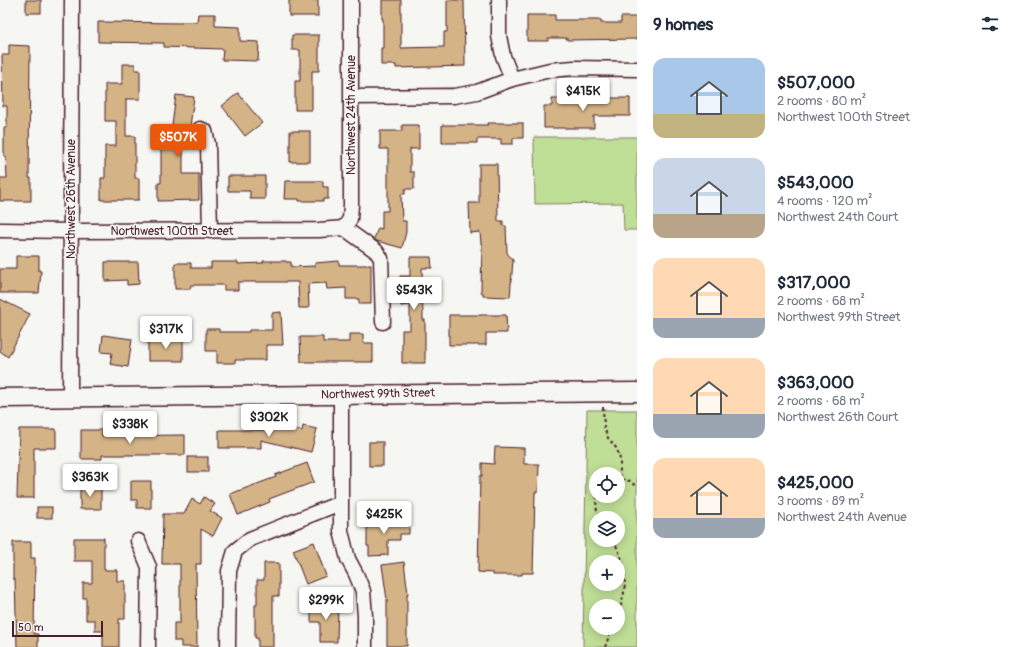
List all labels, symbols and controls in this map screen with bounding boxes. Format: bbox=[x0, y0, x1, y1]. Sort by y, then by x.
icon: filters bbox=[979, 13, 1001, 35]
text: 9 homes bbox=[653, 14, 713, 35]
street label: Northwest 24th Avenue bbox=[344, 55, 359, 175]
text: $507,000 bbox=[777, 72, 855, 93]
icon: home bbox=[685, 74, 733, 122]
pin: $415K bbox=[555, 78, 611, 112]
text: $415K bbox=[566, 83, 600, 99]
text: 2 rooms · 80 m² bbox=[777, 93, 866, 109]
text: Northwest 100th Street bbox=[777, 109, 910, 125]
pin: $507K bbox=[150, 124, 206, 158]
text: $507K bbox=[159, 129, 197, 145]
street label: Northwest 26th Avenue bbox=[64, 139, 79, 259]
text: $543,000 bbox=[777, 172, 854, 193]
icon: home bbox=[685, 174, 733, 222]
text: 4 rooms · 120 m² bbox=[777, 193, 872, 209]
text: Northwest 24th Court bbox=[777, 209, 898, 225]
street label: Northwest 100th Street bbox=[111, 224, 234, 239]
text: $317,000 bbox=[777, 272, 851, 293]
icon: home bbox=[685, 274, 733, 322]
pin: $543K bbox=[386, 277, 442, 311]
text: $543K bbox=[396, 282, 432, 298]
text: 2 rooms · 68 m² bbox=[777, 293, 865, 309]
text: Northwest 99th Street bbox=[777, 309, 901, 325]
pin: $317K bbox=[138, 316, 194, 350]
text: $317K bbox=[149, 321, 183, 337]
text: $363,000 bbox=[777, 372, 854, 393]
icon: home bbox=[685, 374, 733, 422]
street label: Northwest 99th Street bbox=[321, 386, 435, 402]
text: 2 rooms · 68 m² bbox=[777, 393, 865, 409]
pin: $302K bbox=[241, 404, 297, 438]
text: $302K bbox=[250, 409, 288, 425]
text: Northwest 26th Court bbox=[777, 409, 898, 425]
pin: $338K bbox=[102, 411, 158, 445]
text: $338K bbox=[112, 416, 148, 432]
pin: $363K bbox=[62, 464, 118, 498]
map controls bbox=[589, 467, 625, 635]
button: locate bbox=[589, 467, 625, 503]
text: $363K bbox=[72, 469, 108, 485]
text: $425,000 bbox=[777, 472, 854, 493]
icon: home bbox=[685, 474, 733, 522]
text: 3 rooms · 89 m² bbox=[777, 493, 864, 509]
pin: $425K bbox=[356, 501, 412, 535]
text: $425K bbox=[366, 506, 402, 522]
text: Northwest 24th Avenue bbox=[777, 509, 907, 525]
button: layers bbox=[589, 511, 625, 547]
button: + bbox=[589, 555, 625, 591]
pin: $299K bbox=[298, 587, 354, 621]
text: $299K bbox=[308, 592, 344, 608]
button: − bbox=[589, 599, 625, 635]
scale bar bbox=[12, 619, 103, 638]
text: 50 m bbox=[18, 621, 44, 634]

